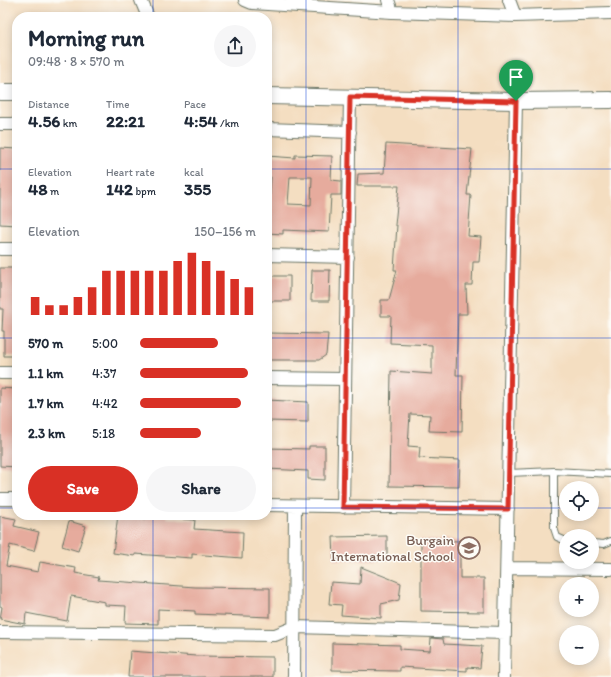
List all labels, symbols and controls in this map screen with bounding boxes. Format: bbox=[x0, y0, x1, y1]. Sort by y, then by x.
text: Morning run bbox=[28, 25, 144, 52]
button: share bbox=[214, 25, 256, 67]
text: 09:48 · 8 × 570 m bbox=[28, 54, 124, 69]
pin bbox=[499, 60, 533, 101]
icon: arrive bbox=[505, 66, 527, 88]
text: Distance bbox=[28, 98, 69, 111]
text: Time bbox=[106, 98, 129, 111]
text: Pace bbox=[184, 98, 206, 111]
text: 4.56 bbox=[28, 111, 60, 131]
text: 22:21 bbox=[106, 111, 145, 131]
text: 4:54 bbox=[184, 111, 218, 131]
text: km bbox=[60, 117, 77, 130]
text: /km bbox=[218, 117, 239, 130]
text: Elevation bbox=[28, 166, 72, 179]
text: Heart rate bbox=[106, 166, 155, 179]
text: kcal bbox=[184, 166, 204, 179]
text: 48 bbox=[28, 179, 48, 199]
text: 142 bbox=[106, 179, 133, 199]
text: 355 bbox=[184, 179, 211, 199]
text: m bbox=[48, 185, 59, 198]
text: bpm bbox=[133, 185, 156, 198]
text: Elevation bbox=[28, 224, 80, 239]
text: 150–156 m bbox=[194, 224, 256, 239]
text: 570 m bbox=[28, 336, 63, 351]
text: 5:00 bbox=[92, 336, 118, 351]
text: 1.1 km bbox=[28, 366, 63, 381]
text: 4:37 bbox=[92, 366, 117, 381]
text: 1.7 km bbox=[28, 396, 64, 411]
text: 4:42 bbox=[92, 396, 118, 411]
text: 2.3 km bbox=[28, 426, 65, 441]
text: 5:18 bbox=[92, 426, 115, 441]
button: Save bbox=[28, 466, 138, 512]
button: Share bbox=[146, 466, 256, 512]
map controls bbox=[559, 481, 599, 665]
button: locate bbox=[559, 481, 599, 521]
button: layers bbox=[559, 529, 599, 569]
place label: Burgain International School bbox=[331, 532, 454, 565]
school or university icon: Burgain International School bbox=[456, 535, 482, 561]
button: + bbox=[559, 577, 599, 617]
button: − bbox=[559, 625, 599, 665]

